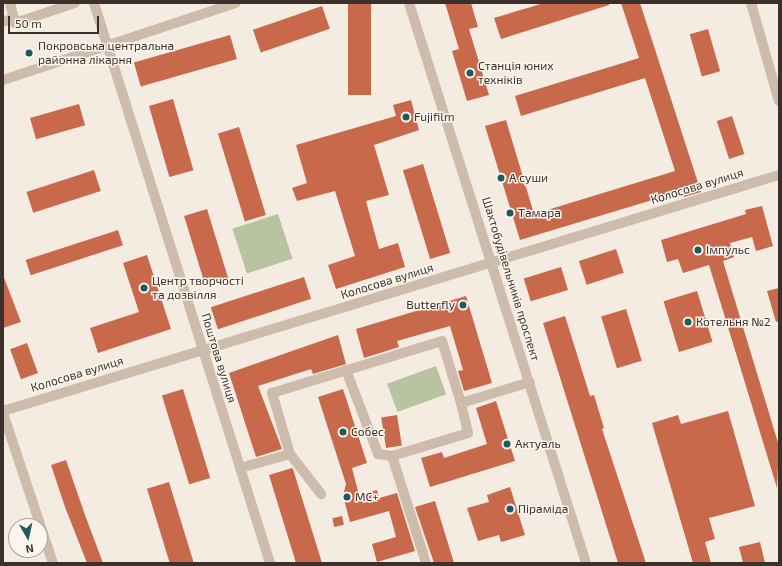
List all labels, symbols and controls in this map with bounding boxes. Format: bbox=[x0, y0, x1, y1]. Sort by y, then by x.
scale bar bbox=[10, 8, 101, 34]
text: 50 m bbox=[15, 16, 42, 30]
place label: Покровська центральна районна лікарня bbox=[38, 39, 174, 67]
marker: Покровська центральна районна лікарня bbox=[23, 47, 35, 59]
place label: Станція юних техніків bbox=[478, 59, 554, 87]
marker: Станція юних техніків bbox=[465, 68, 475, 78]
place label: Fujifilm bbox=[414, 110, 454, 124]
marker: Fujifilm bbox=[401, 112, 411, 122]
street label: Колосова вулиця bbox=[649, 165, 745, 207]
place label: А суши bbox=[509, 171, 548, 185]
marker: А суши bbox=[496, 173, 506, 183]
street label: Шахтобудівельників проспект bbox=[479, 195, 543, 363]
place label: Тамара bbox=[518, 206, 561, 220]
marker: Тамара bbox=[505, 208, 515, 218]
place label: Імпульс bbox=[706, 243, 750, 257]
marker: Імпульс bbox=[693, 245, 703, 255]
street label: Колосова вулиця bbox=[339, 260, 435, 302]
place label: Центр творчості та дозвілля bbox=[152, 274, 244, 302]
marker: Центр творчості та дозвілля bbox=[139, 283, 149, 293]
place label: Butterfly bbox=[406, 298, 455, 312]
marker: Butterfly bbox=[458, 300, 468, 310]
street label: Поштова вулиця bbox=[199, 311, 239, 405]
place label: Котельня №2 bbox=[696, 315, 771, 329]
marker: Котельня №2 bbox=[683, 317, 693, 327]
street label: Колосова вулиця bbox=[29, 353, 125, 395]
place label: Собес bbox=[351, 425, 384, 439]
marker: Собес bbox=[338, 427, 348, 437]
place label: Актуаль bbox=[515, 437, 561, 451]
marker: Актуаль bbox=[502, 439, 512, 449]
place label: МС+ bbox=[355, 490, 379, 504]
marker: МС+ bbox=[342, 492, 352, 502]
place label: Піраміда bbox=[518, 502, 568, 516]
marker: Піраміда bbox=[505, 504, 515, 514]
north arrow bbox=[8, 518, 48, 558]
text: N bbox=[25, 542, 35, 556]

